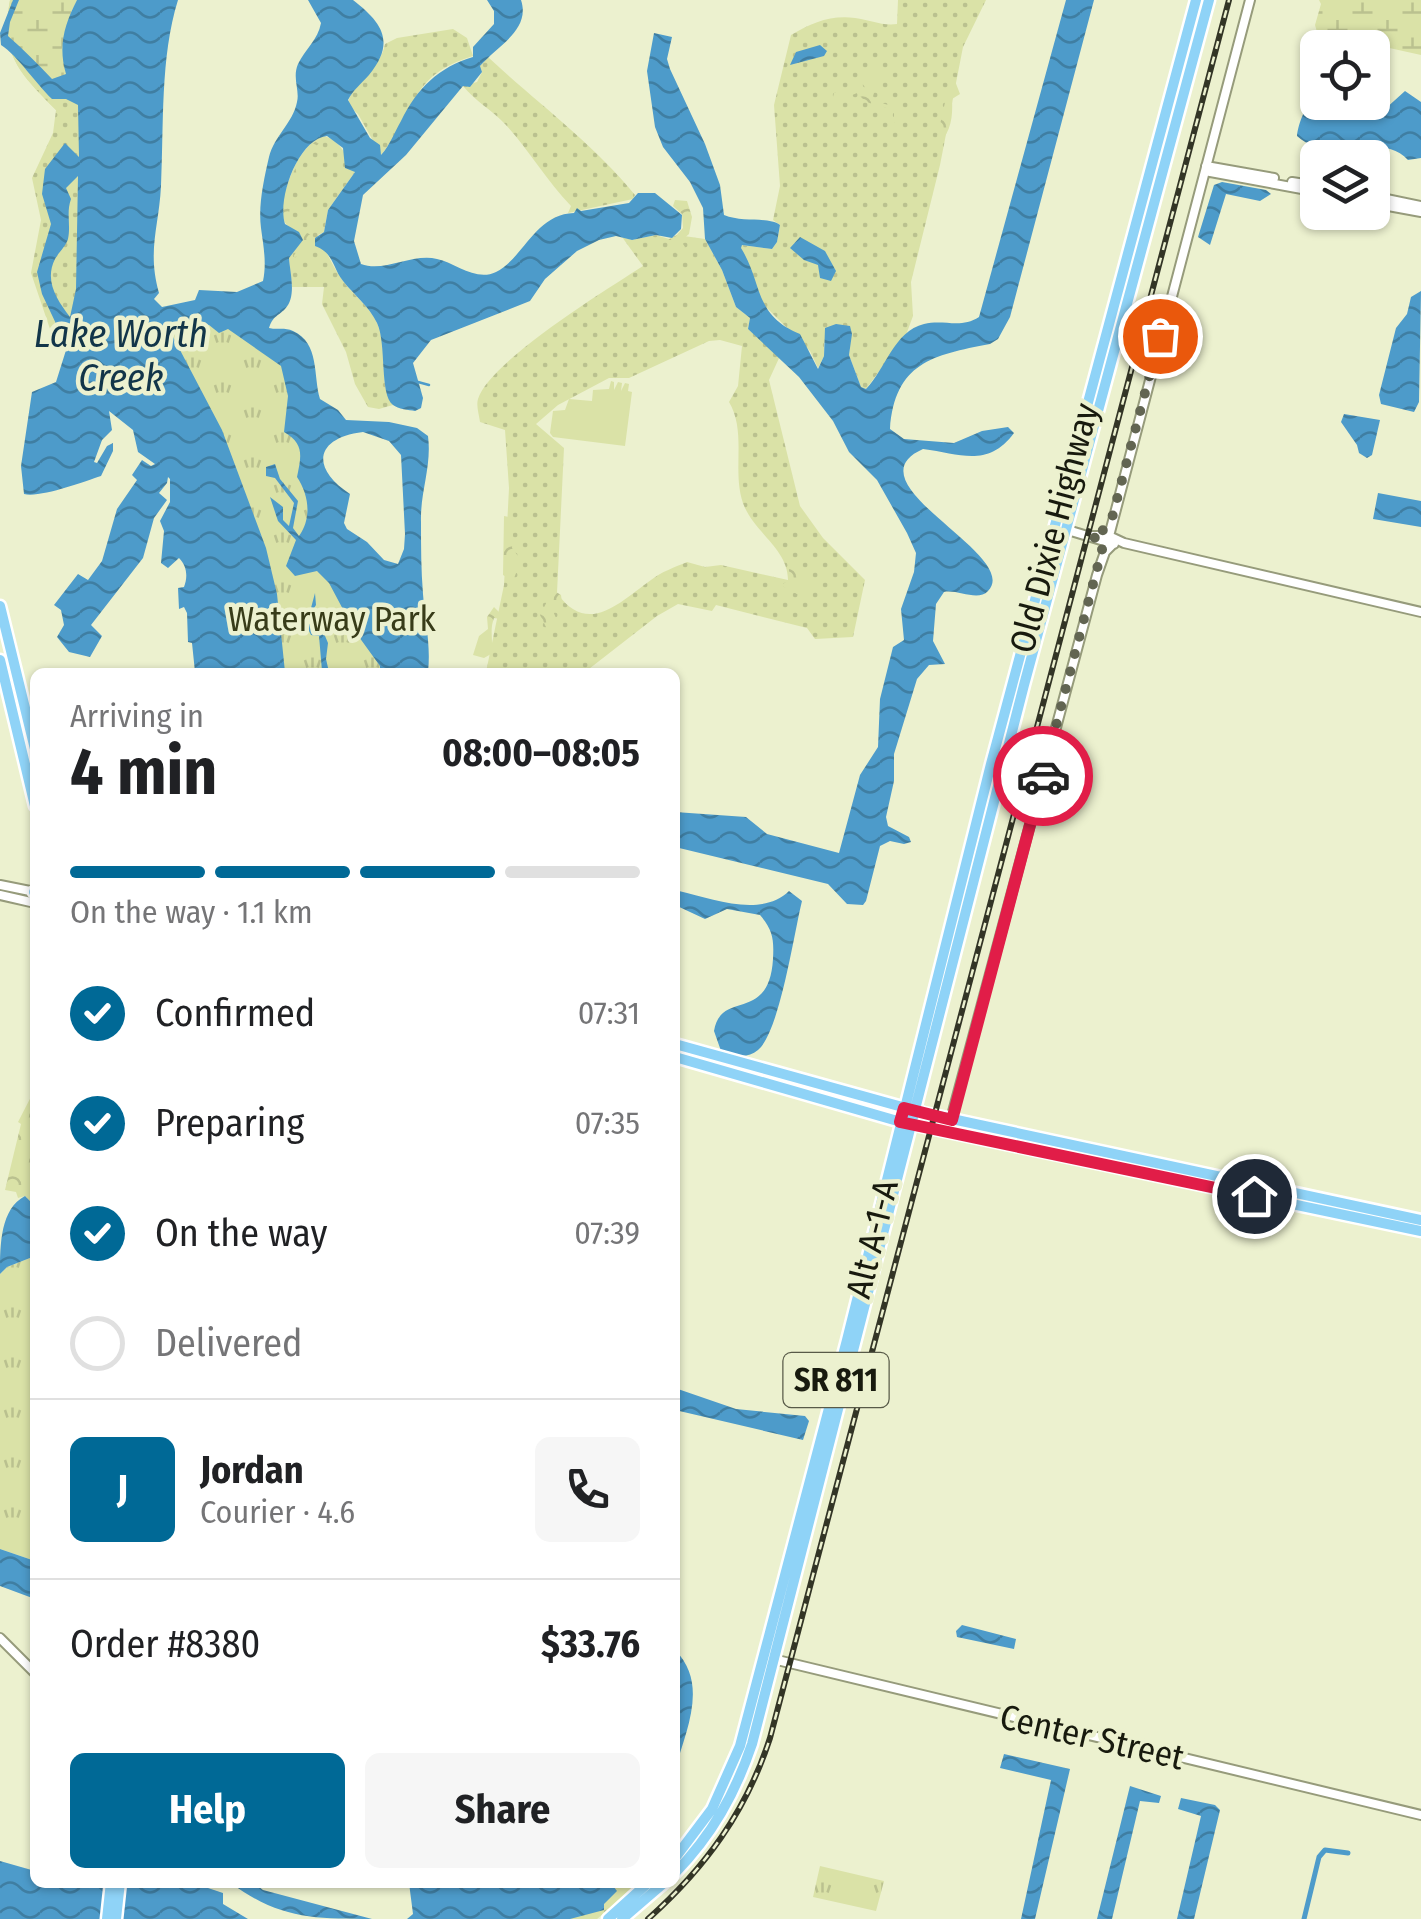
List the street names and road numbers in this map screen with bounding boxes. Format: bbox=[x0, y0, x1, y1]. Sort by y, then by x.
street label: Old Dixie Highway bbox=[1001, 398, 1108, 657]
street label: Alt A-1-A bbox=[837, 1175, 907, 1303]
road number: SR 811 bbox=[784, 1353, 888, 1407]
street label: Center Street bbox=[996, 1695, 1189, 1779]

